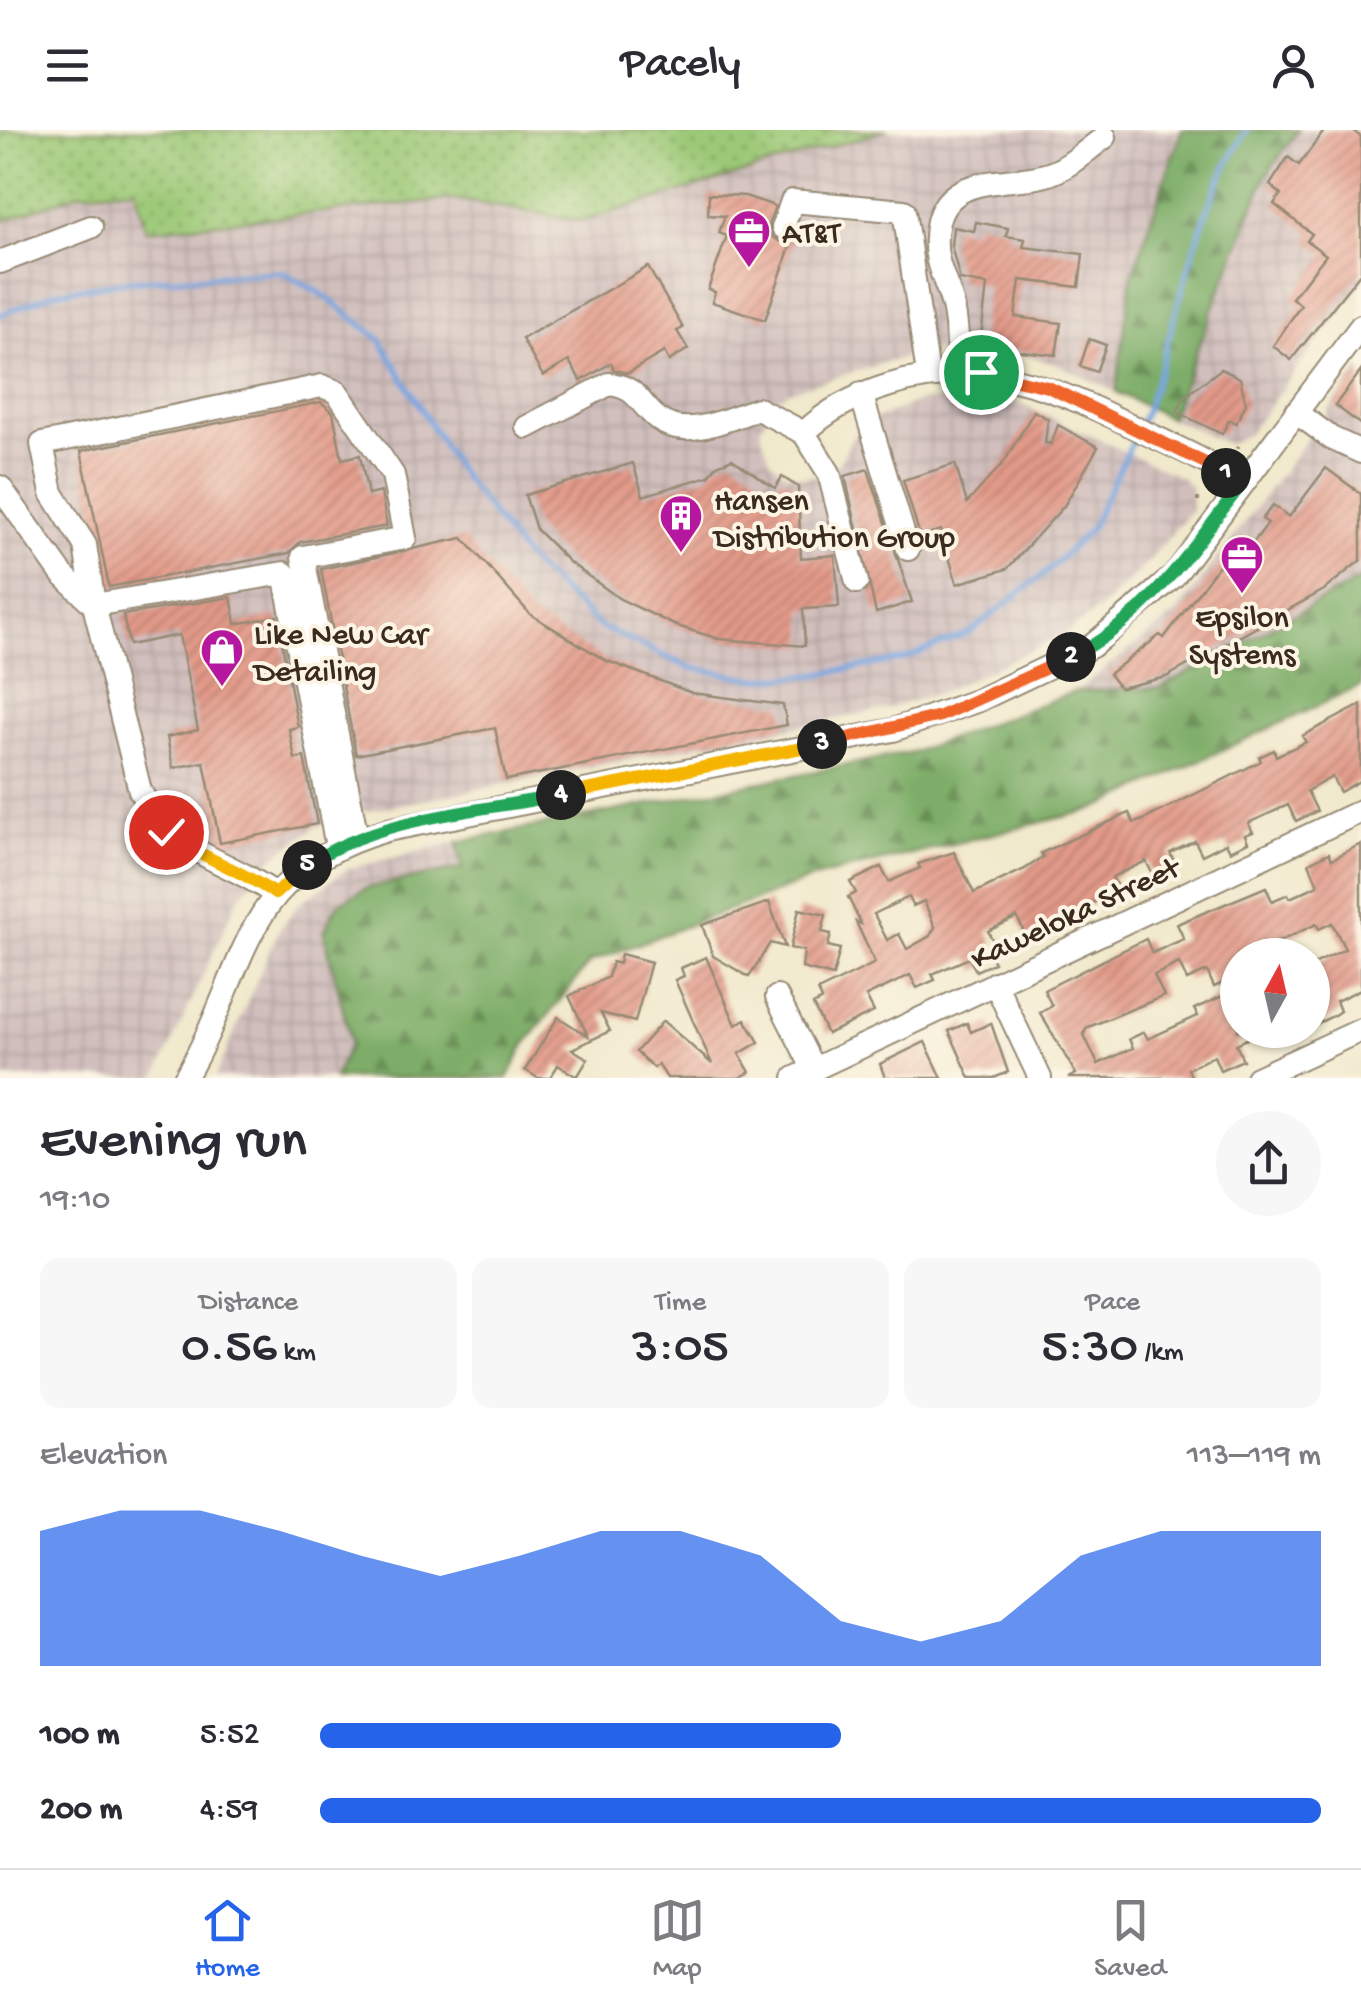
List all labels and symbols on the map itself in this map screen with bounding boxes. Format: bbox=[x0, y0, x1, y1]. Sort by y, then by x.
office icon: AT&T bbox=[726, 208, 772, 269]
place label: AT&T bbox=[782, 217, 842, 255]
pin bbox=[939, 330, 1024, 415]
pin: 1 bbox=[1201, 448, 1251, 498]
place label: Hansen Distribution Group bbox=[712, 484, 955, 559]
building icon: Hansen Distribution Group bbox=[658, 493, 704, 554]
office icon: Epsilon Systems bbox=[1219, 534, 1265, 595]
place label: Epsilon Systems bbox=[1189, 601, 1296, 676]
place label: Like New Car Detailing bbox=[252, 618, 430, 693]
shop icon: Like New Car Detailing bbox=[199, 627, 245, 688]
pin: 2 bbox=[1046, 632, 1096, 682]
pin: 3 bbox=[797, 719, 847, 769]
pin: 4 bbox=[536, 770, 586, 820]
pin bbox=[124, 790, 209, 875]
pin: 5 bbox=[282, 840, 332, 890]
street label: Kaweloka Street bbox=[966, 849, 1189, 980]
north arrow bbox=[1220, 938, 1330, 1048]

